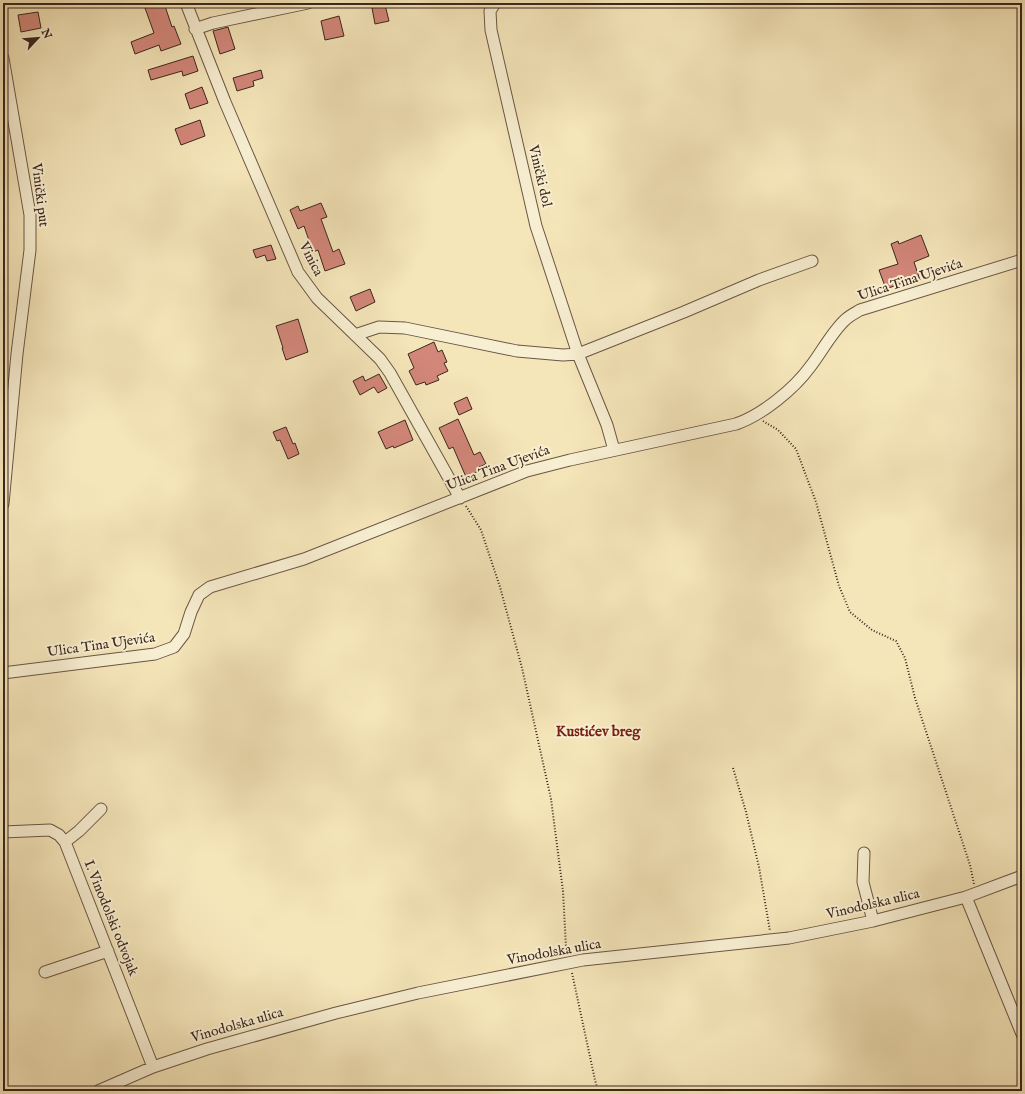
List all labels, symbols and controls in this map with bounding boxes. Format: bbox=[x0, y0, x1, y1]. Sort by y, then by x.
north arrow bbox=[18, 18, 58, 58]
text: N bbox=[37, 26, 55, 42]
street label: Vinički dol bbox=[524, 142, 556, 209]
street label: Vinički put bbox=[27, 161, 53, 228]
street label: Vinica bbox=[294, 238, 328, 280]
street label: Ulica Tina Ujevića bbox=[856, 254, 965, 305]
street label: Ulica Tina Ujevića bbox=[444, 441, 553, 495]
street label: Ulica Tina Ujevića bbox=[46, 628, 157, 661]
district label: Kustićev breg bbox=[556, 722, 641, 741]
street label: I. Vinodolski odvojak bbox=[80, 857, 143, 979]
street label: Vinodolska ulica bbox=[824, 884, 922, 924]
street label: Vinodolska ulica bbox=[505, 935, 603, 969]
street label: Vinodolska ulica bbox=[188, 1003, 286, 1047]

